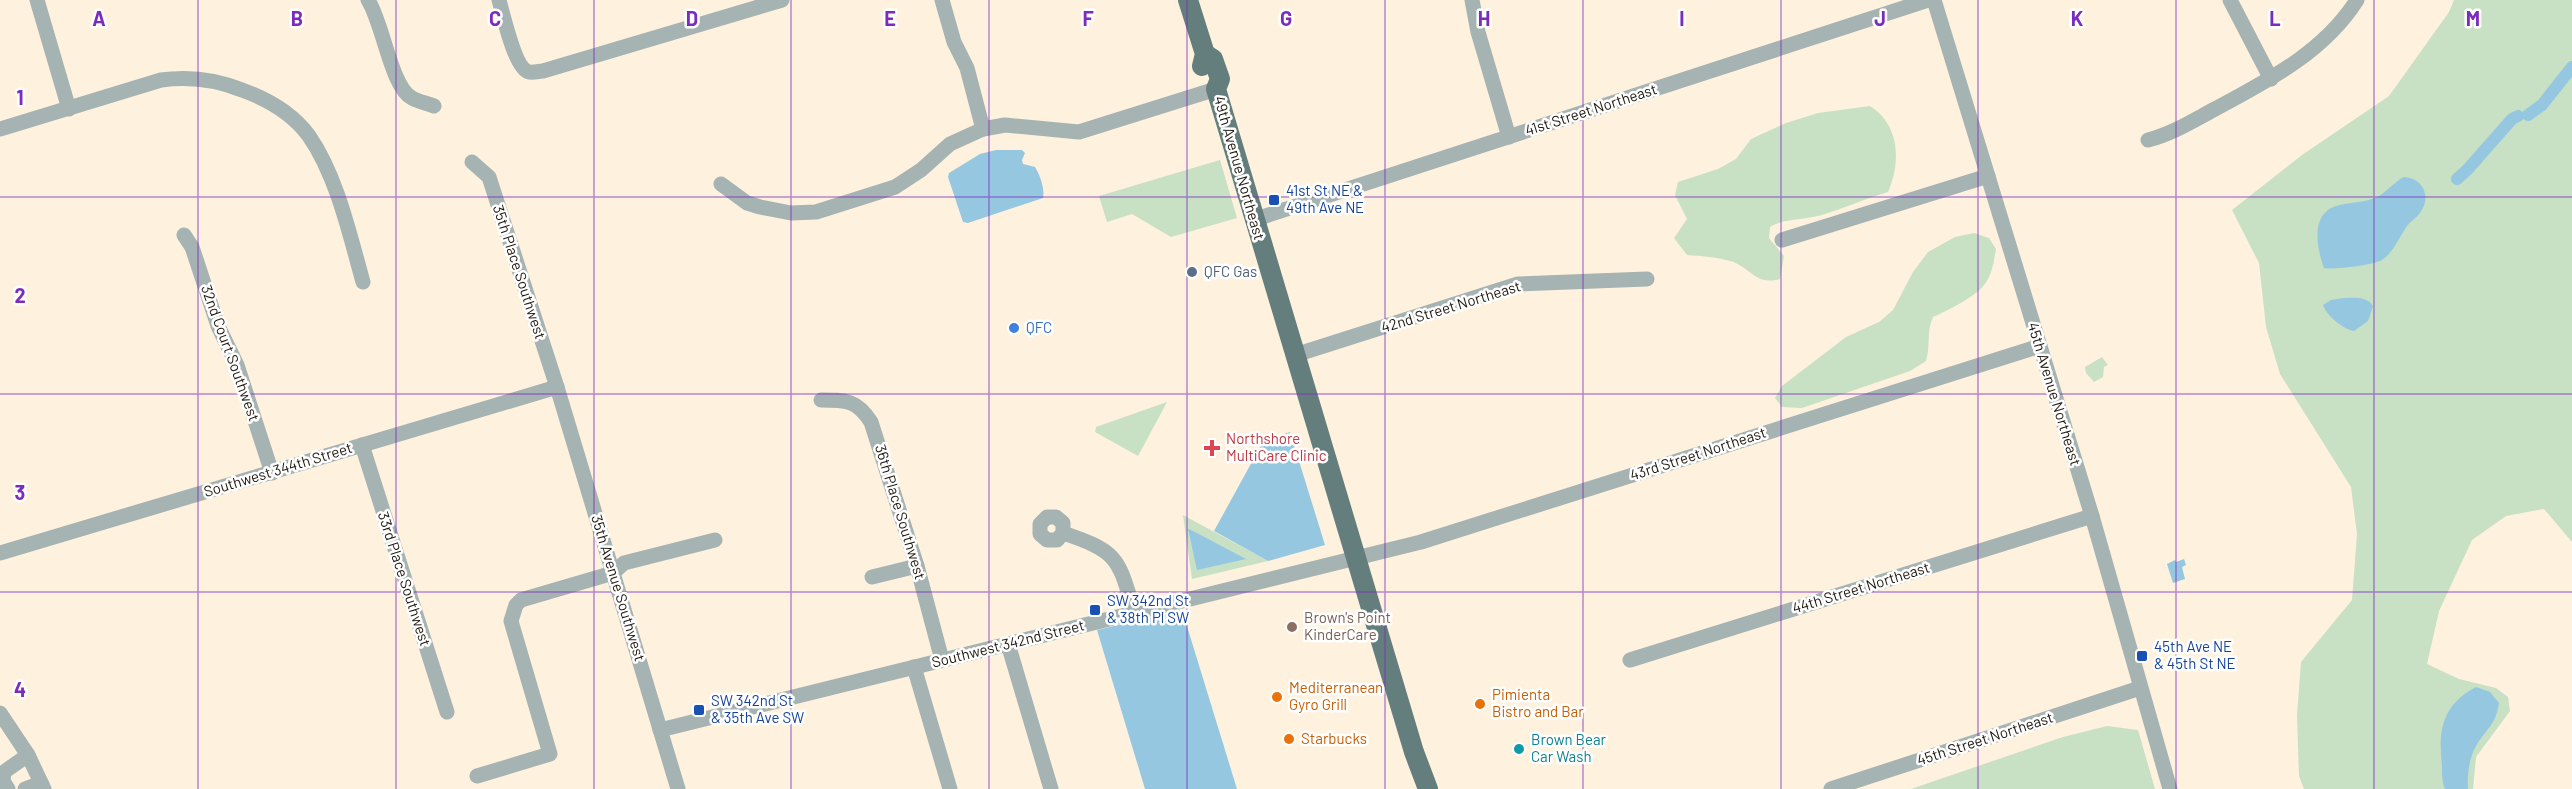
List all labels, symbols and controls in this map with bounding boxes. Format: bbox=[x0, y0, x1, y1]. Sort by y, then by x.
text: A bbox=[92, 6, 106, 30]
text: B bbox=[291, 6, 303, 30]
text: C bbox=[489, 6, 501, 30]
text: D bbox=[686, 6, 698, 30]
text: E bbox=[884, 6, 896, 30]
text: F bbox=[1082, 6, 1094, 30]
text: G bbox=[1280, 6, 1292, 30]
text: H bbox=[1478, 6, 1490, 30]
text: I bbox=[1679, 6, 1685, 30]
text: J bbox=[1874, 6, 1886, 30]
text: K bbox=[2071, 6, 2084, 30]
text: L bbox=[2269, 6, 2281, 30]
text: M bbox=[2466, 6, 2480, 30]
street label: 41st Street Northeast bbox=[1523, 79, 1659, 139]
text: 1 bbox=[16, 85, 24, 109]
street label: 49th Avenue Northeast bbox=[1211, 94, 1269, 242]
place label: 41st St NE & 49th Ave NE bbox=[1286, 181, 1364, 216]
marker: 41st St NE & 49th Ave NE bbox=[1267, 193, 1281, 207]
street label: 35th Place Southwest bbox=[490, 202, 550, 341]
place label: QFC Gas bbox=[1204, 262, 1257, 280]
marker: QFC Gas bbox=[1185, 265, 1199, 279]
street label: 42nd Street Northeast bbox=[1379, 276, 1523, 336]
street label: 32nd Court Southwest bbox=[198, 282, 264, 423]
text: 2 bbox=[14, 283, 26, 307]
place label: QFC bbox=[1026, 318, 1052, 336]
street label: 45th Avenue Northeast bbox=[2025, 320, 2085, 468]
marker: QFC bbox=[1007, 321, 1021, 335]
street label: 43rd Street Northeast bbox=[1627, 423, 1768, 484]
place label: Northshore MultiCare Clinic bbox=[1226, 429, 1327, 464]
street label: Southwest 344th Street bbox=[201, 438, 354, 500]
marker: Northshore MultiCare Clinic bbox=[1203, 439, 1221, 457]
street label: 36th Place Southwest bbox=[872, 442, 930, 581]
text: 3 bbox=[15, 480, 25, 504]
street label: 33rd Place Southwest bbox=[375, 509, 435, 648]
street label: 35th Avenue Southwest bbox=[588, 512, 650, 663]
street label: 44th Street Northeast bbox=[1790, 558, 1932, 617]
place label: SW 342nd St & 38th Pl SW bbox=[1107, 591, 1189, 626]
marker: SW 342nd St & 38th Pl SW bbox=[1088, 603, 1102, 617]
place label: Brown's Point KinderCare bbox=[1304, 608, 1391, 643]
street label: Southwest 342nd Street bbox=[930, 615, 1086, 671]
marker: Brown's Point KinderCare bbox=[1285, 620, 1299, 634]
place label: 45th Ave NE & 45th St NE bbox=[2154, 637, 2236, 672]
marker: 45th Ave NE & 45th St NE bbox=[2135, 649, 2149, 663]
text: 4 bbox=[14, 677, 26, 701]
place label: Mediterranean Gyro Grill bbox=[1289, 678, 1383, 713]
place label: Pimienta Bistro and Bar bbox=[1492, 685, 1584, 720]
marker: Mediterranean Gyro Grill bbox=[1270, 690, 1284, 704]
place label: SW 342nd St & 35th Ave SW bbox=[711, 691, 804, 726]
marker: Pimienta Bistro and Bar bbox=[1473, 697, 1487, 711]
marker: SW 342nd St & 35th Ave SW bbox=[692, 703, 706, 717]
street label: 45th Street Northeast bbox=[1914, 708, 2055, 769]
place label: Starbucks bbox=[1301, 729, 1367, 747]
place label: Brown Bear Car Wash bbox=[1531, 730, 1607, 765]
marker: Starbucks bbox=[1282, 732, 1296, 746]
marker: Brown Bear Car Wash bbox=[1512, 742, 1526, 756]

